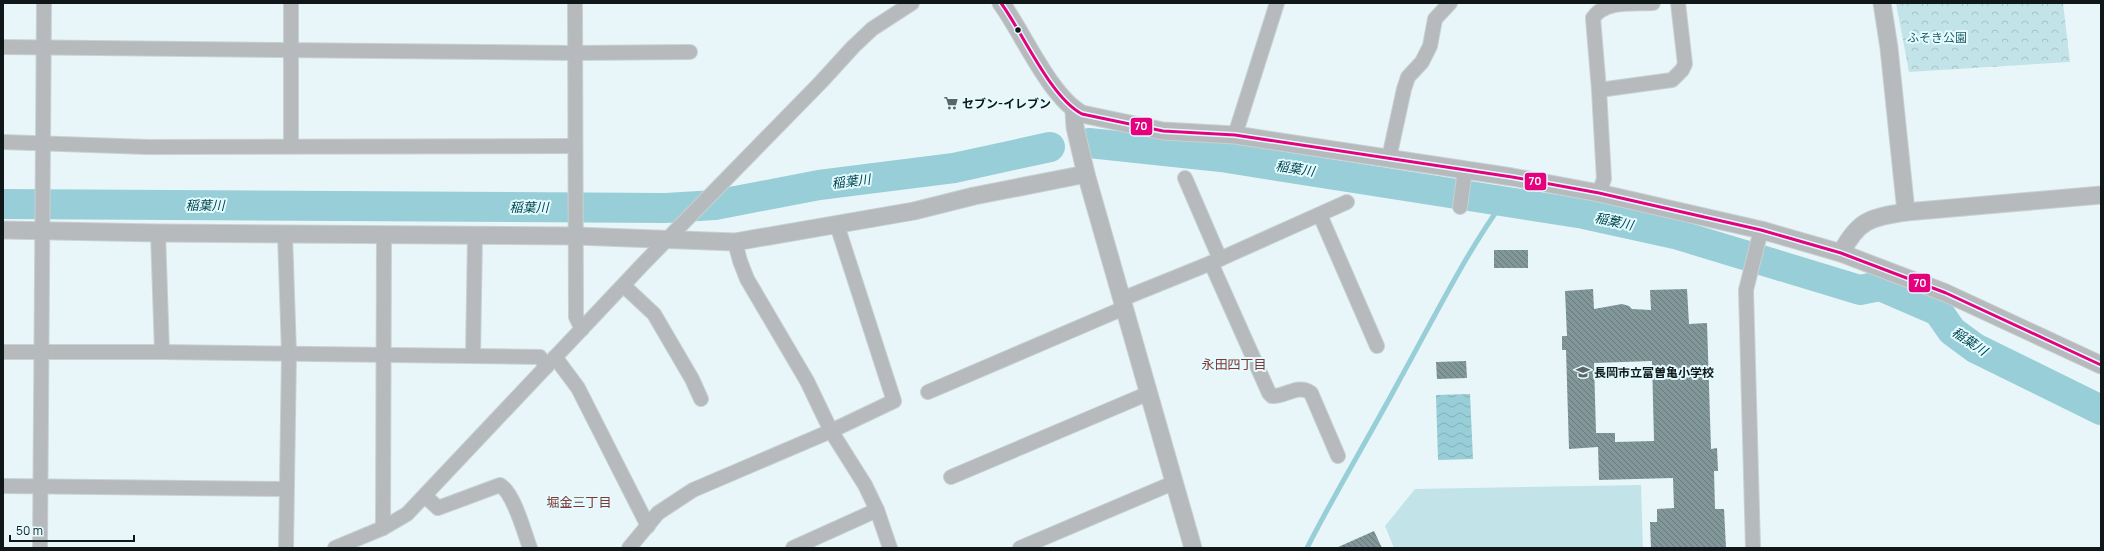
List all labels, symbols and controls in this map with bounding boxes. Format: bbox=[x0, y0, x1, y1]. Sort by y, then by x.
unlabelled marker bbox=[1013, 25, 1023, 35]
park label: ふそき公園 bbox=[1907, 29, 1967, 46]
supermarket icon: セブン-イレブン bbox=[943, 95, 959, 111]
place label: セブン-イレブン bbox=[962, 95, 1051, 112]
line badge: 70 bbox=[1130, 117, 1153, 136]
text: 70 bbox=[1134, 118, 1148, 133]
water label: 稲葉川 bbox=[1274, 156, 1318, 180]
water label: 稲葉川 bbox=[831, 169, 873, 192]
line badge: 70 bbox=[1524, 172, 1547, 191]
text: 70 bbox=[1528, 173, 1542, 188]
water label: 稲葉川 bbox=[185, 196, 226, 214]
water label: 稲葉川 bbox=[509, 198, 550, 216]
water label: 稲葉川 bbox=[1593, 208, 1637, 234]
line badge: 70 bbox=[1908, 273, 1931, 293]
text: 70 bbox=[1913, 275, 1927, 290]
water label: 稲葉川 bbox=[1949, 323, 1993, 360]
district label: 永田四丁目 bbox=[1201, 355, 1267, 373]
school or university icon: 長岡市立富曽亀小学校 bbox=[1575, 364, 1591, 380]
place label: 長岡市立富曽亀小学校 bbox=[1594, 364, 1714, 381]
district label: 堀金三丁目 bbox=[546, 493, 612, 511]
scale bar bbox=[10, 517, 134, 543]
text: 50 m bbox=[16, 522, 43, 539]

